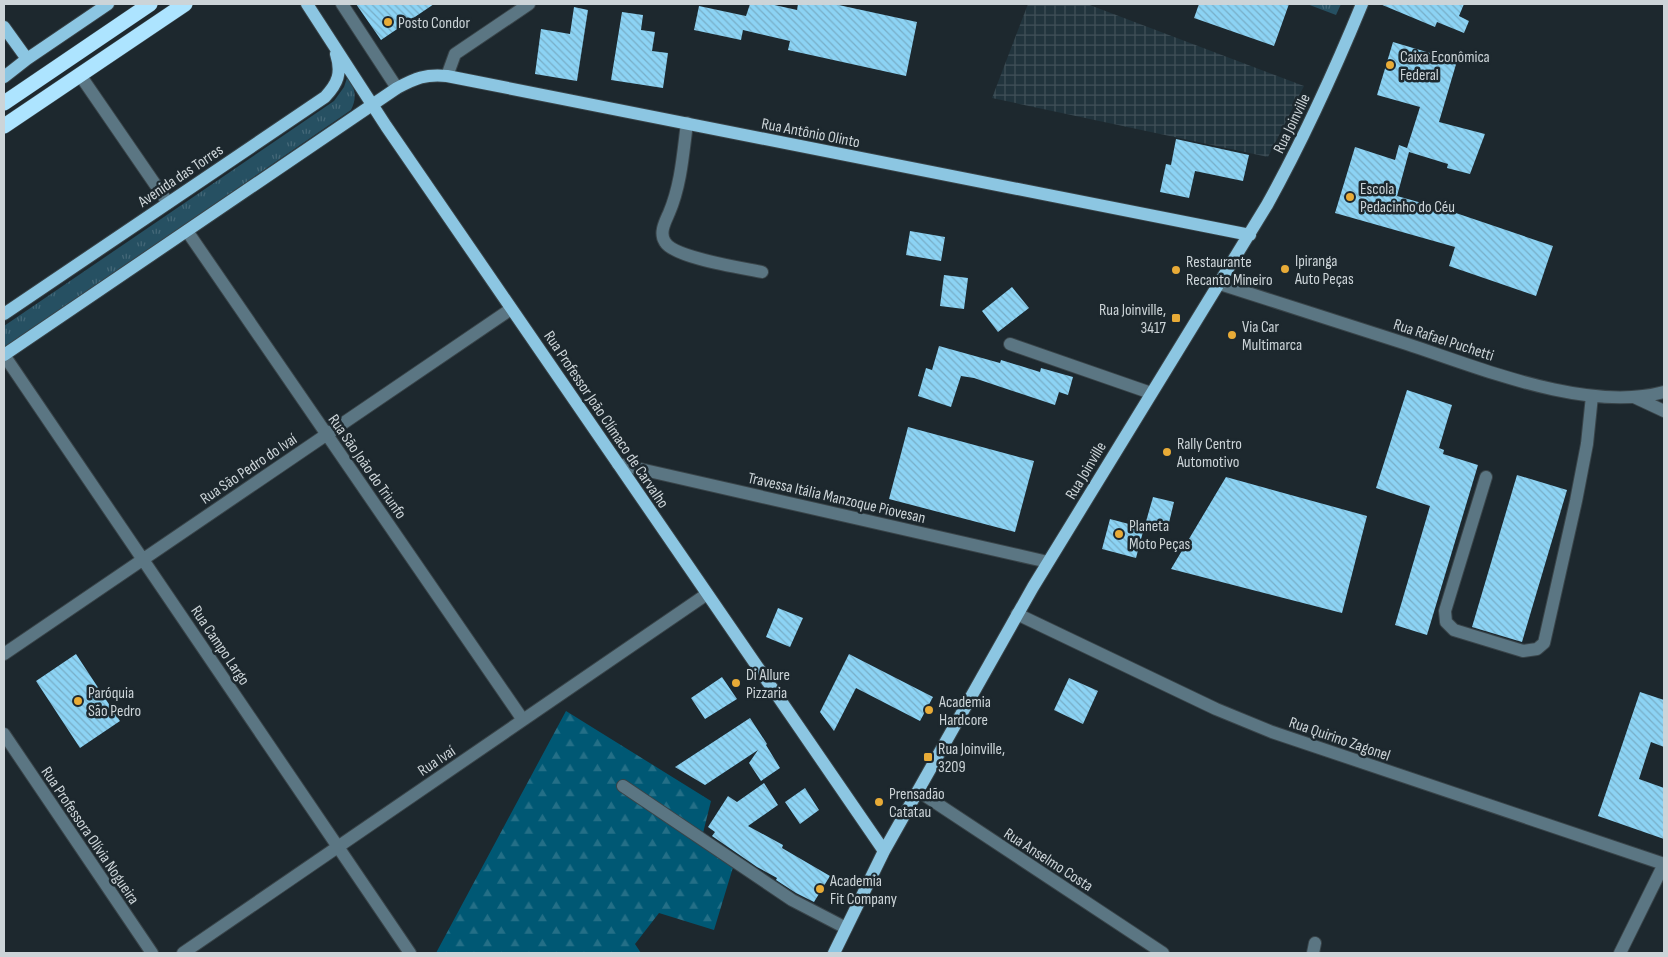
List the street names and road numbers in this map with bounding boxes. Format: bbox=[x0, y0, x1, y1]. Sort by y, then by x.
street label: Rua Joinville bbox=[1270, 91, 1315, 157]
street label: Rua Antônio Olinto bbox=[760, 115, 862, 152]
street label: Avenida das Torres bbox=[134, 141, 227, 212]
street label: Rua Rafael Puchetti bbox=[1391, 315, 1496, 366]
street label: Rua Professor João Clímaco de Carvalho bbox=[539, 328, 672, 512]
street label: Rua São João do Triunfo bbox=[324, 411, 410, 523]
street label: Rua São Pedro do Ivaí bbox=[197, 430, 301, 509]
street label: Rua Joinville bbox=[1062, 438, 1111, 503]
street label: Travessa Itália Manzoque Piovesan bbox=[746, 469, 927, 528]
street label: Rua Campo Largo bbox=[186, 603, 253, 689]
street label: Rua Quirino Zagonel bbox=[1286, 713, 1393, 766]
street label: Rua Ivaí bbox=[414, 742, 459, 781]
street label: Rua Professora Olívia Nogueira bbox=[37, 764, 143, 908]
street label: Rua Anselmo Costa bbox=[1000, 824, 1096, 896]

